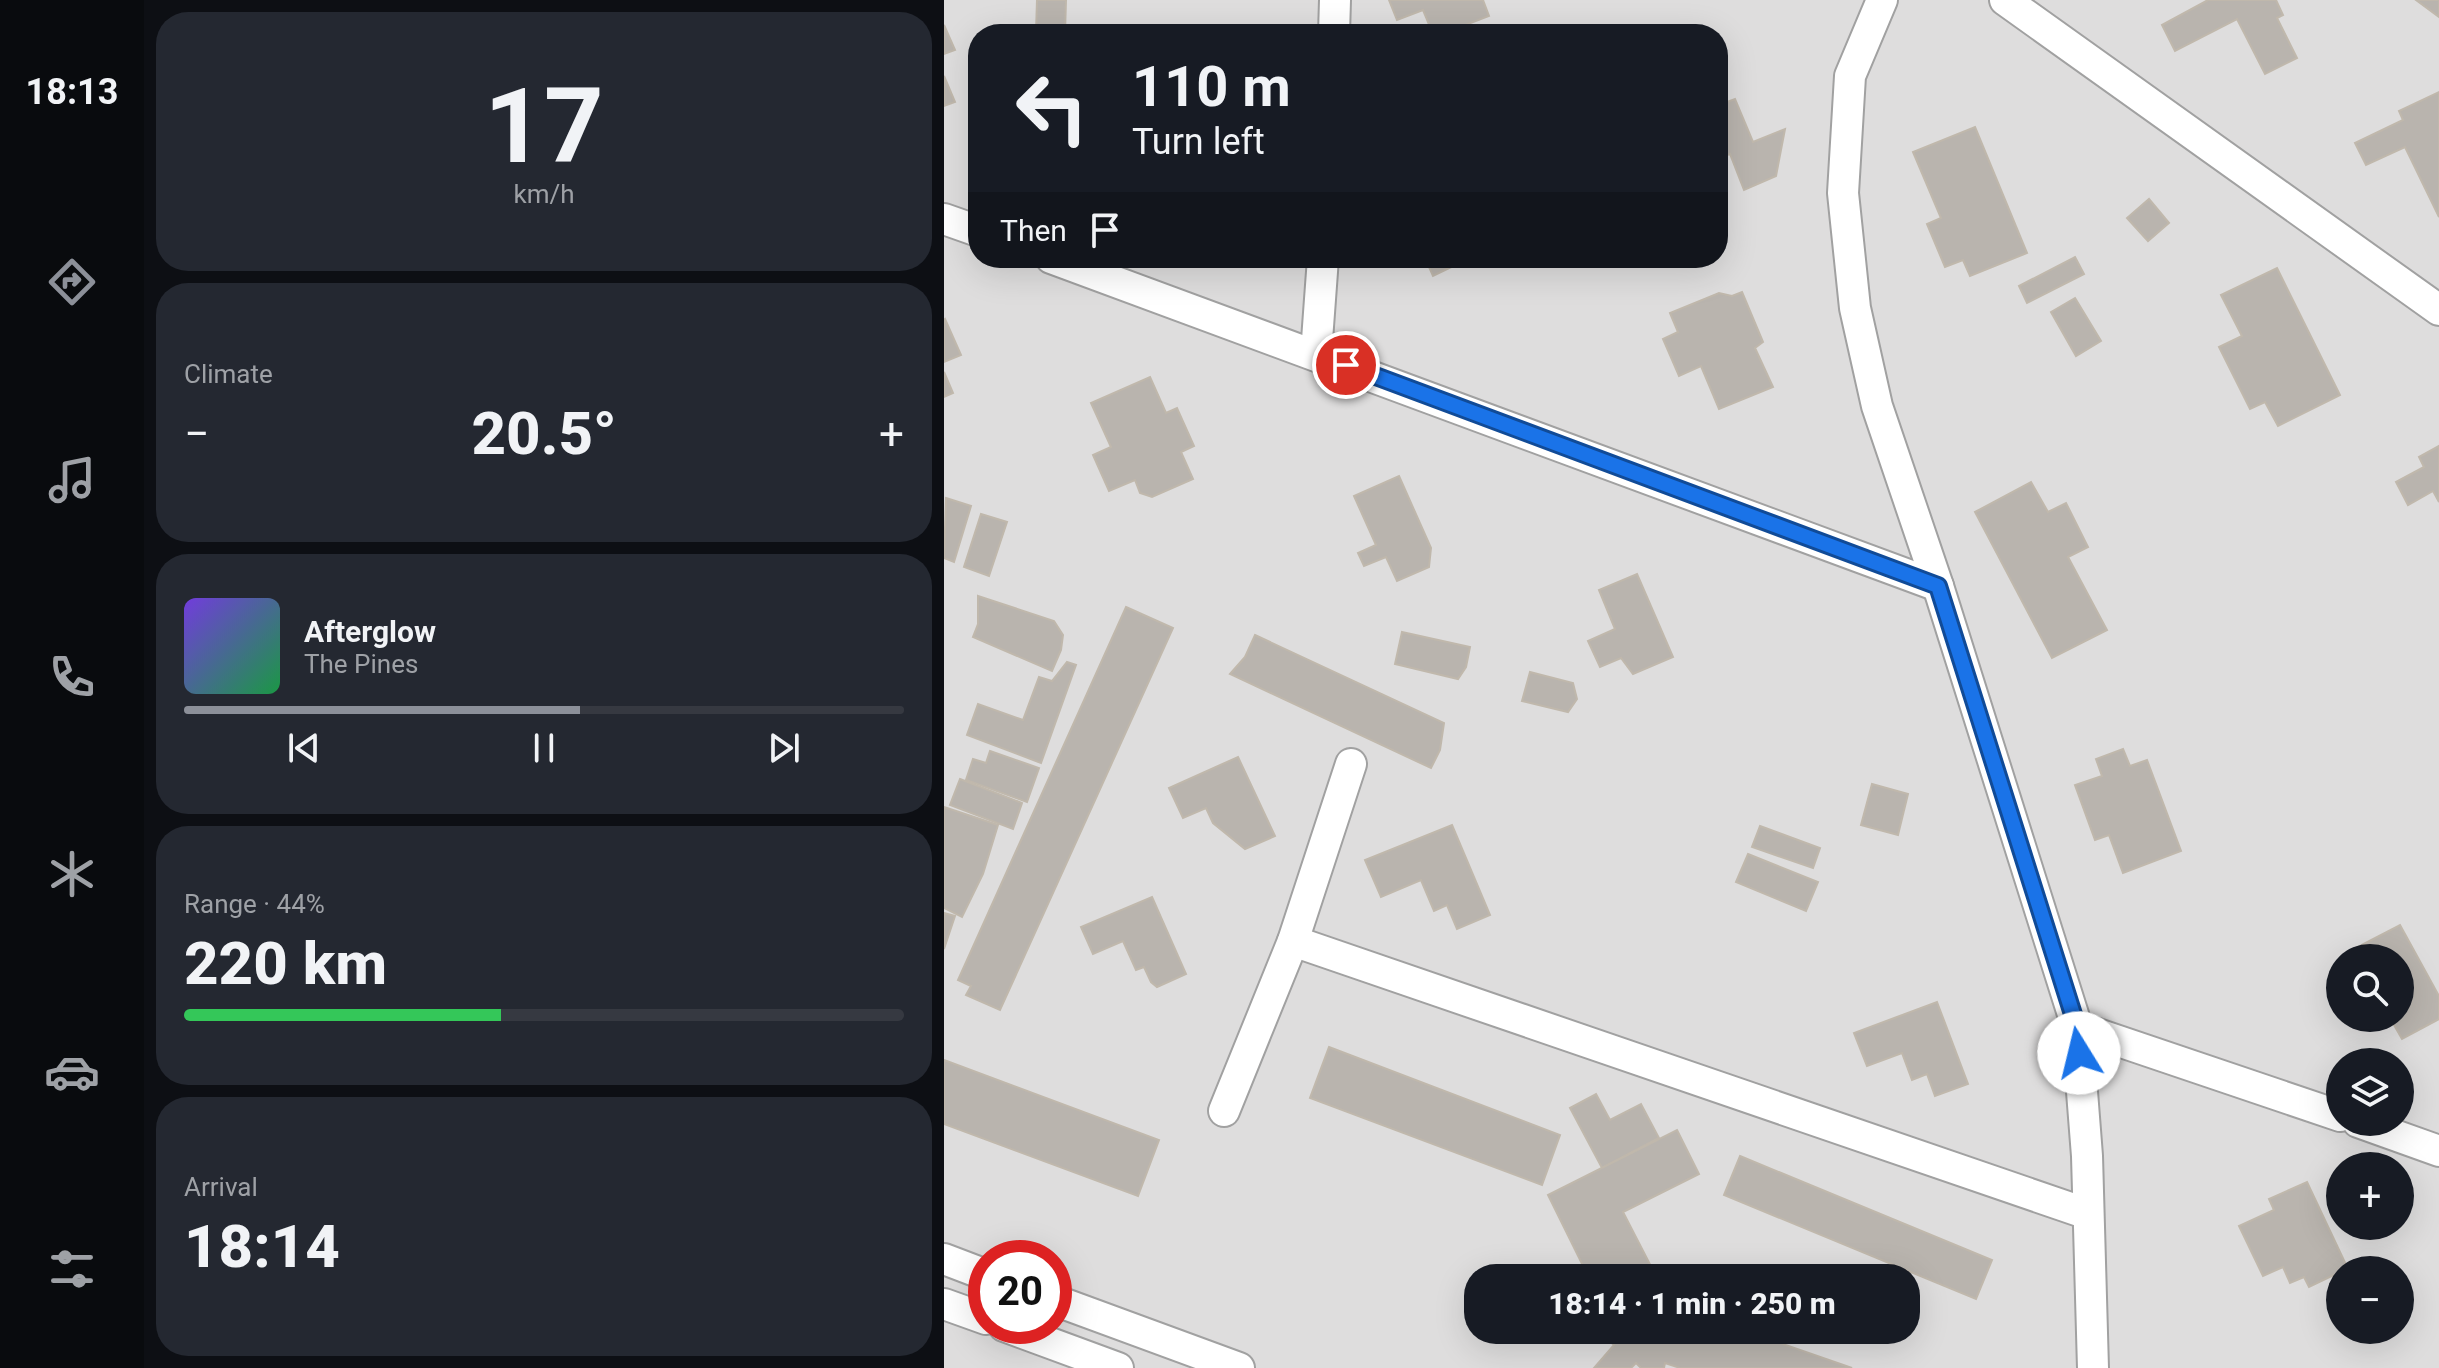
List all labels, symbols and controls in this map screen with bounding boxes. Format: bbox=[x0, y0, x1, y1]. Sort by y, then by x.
text: 110 m bbox=[1132, 54, 1291, 120]
icon: left bbox=[1000, 56, 1104, 160]
text: 17 bbox=[484, 66, 604, 187]
text: 18:13 bbox=[26, 71, 118, 113]
text: Turn left bbox=[1132, 121, 1265, 163]
text: km/h bbox=[513, 179, 575, 209]
icon: arrive bbox=[1083, 208, 1127, 252]
text: Then bbox=[1000, 213, 1067, 248]
icon: directions bbox=[44, 254, 100, 310]
pin bbox=[1312, 331, 1380, 399]
icon: arrive bbox=[1324, 343, 1368, 387]
text: Climate bbox=[184, 359, 273, 389]
text: 20.5° bbox=[472, 398, 617, 469]
text: − bbox=[184, 408, 209, 460]
text: + bbox=[879, 408, 904, 460]
icon: music bbox=[44, 452, 100, 508]
text: Afterglow bbox=[304, 614, 436, 649]
icon: phone bbox=[44, 649, 100, 705]
text: The Pines bbox=[304, 649, 418, 679]
icon: previous bbox=[282, 726, 326, 770]
icon: pause bbox=[522, 726, 566, 770]
icon: next bbox=[762, 726, 806, 770]
icon: climate bbox=[44, 846, 100, 902]
text: Range · 44% bbox=[184, 889, 325, 919]
text: 220 km bbox=[184, 928, 387, 999]
map controls bbox=[2326, 944, 2414, 1344]
button: search bbox=[2326, 944, 2414, 1032]
position arrow bbox=[2037, 1011, 2121, 1095]
icon: car bbox=[44, 1044, 100, 1100]
button: layers bbox=[2326, 1048, 2414, 1136]
button: + bbox=[2326, 1152, 2414, 1240]
text: Arrival bbox=[184, 1172, 258, 1202]
text: 18:14 bbox=[184, 1211, 340, 1282]
speed limit sign: 20 bbox=[968, 1240, 1072, 1344]
icon: filters bbox=[44, 1241, 100, 1297]
button: − bbox=[2326, 1256, 2414, 1344]
text: 18:14 · 1 min · 250 m bbox=[1548, 1286, 1836, 1321]

